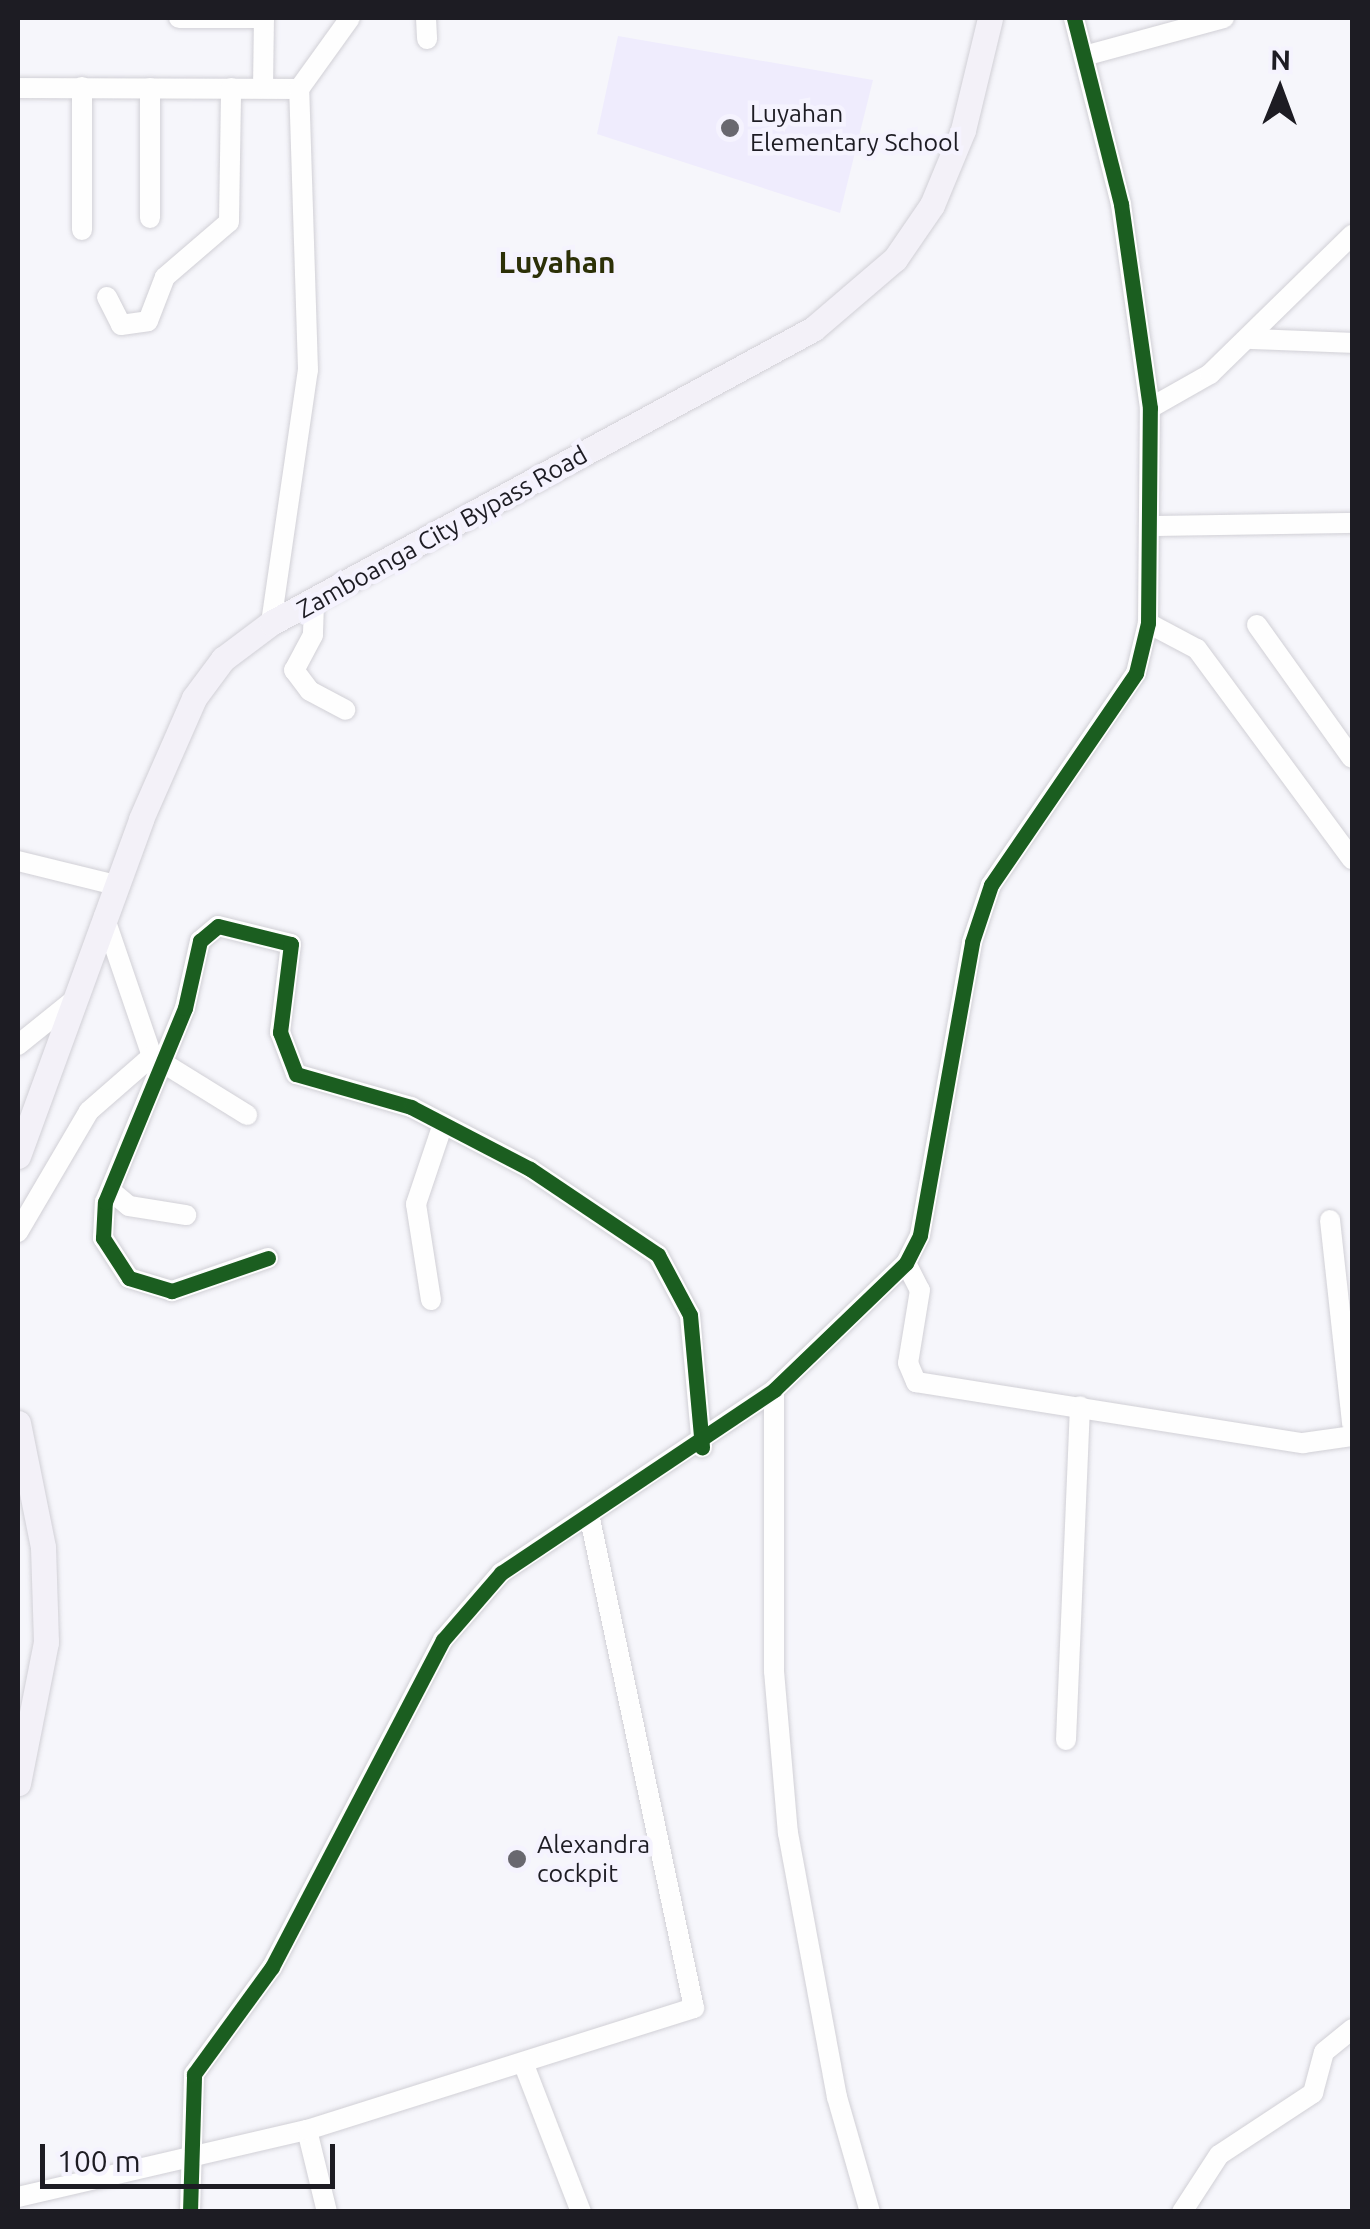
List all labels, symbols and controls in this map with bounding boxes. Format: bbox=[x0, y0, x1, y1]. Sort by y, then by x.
north arrow bbox=[1230, 40, 1330, 140]
text: N bbox=[1270, 44, 1291, 75]
place label: Luyahan Elementary School bbox=[750, 99, 959, 158]
marker: Luyahan Elementary School bbox=[719, 117, 741, 139]
district label: Luyahan bbox=[498, 244, 616, 280]
street label: Zamboanga City Bypass Road bbox=[292, 440, 592, 624]
place label: Alexandra cockpit bbox=[537, 1830, 650, 1889]
marker: Alexandra cockpit bbox=[506, 1848, 528, 1870]
scale bar bbox=[45, 2124, 340, 2186]
text: 100 m bbox=[57, 2144, 141, 2178]

